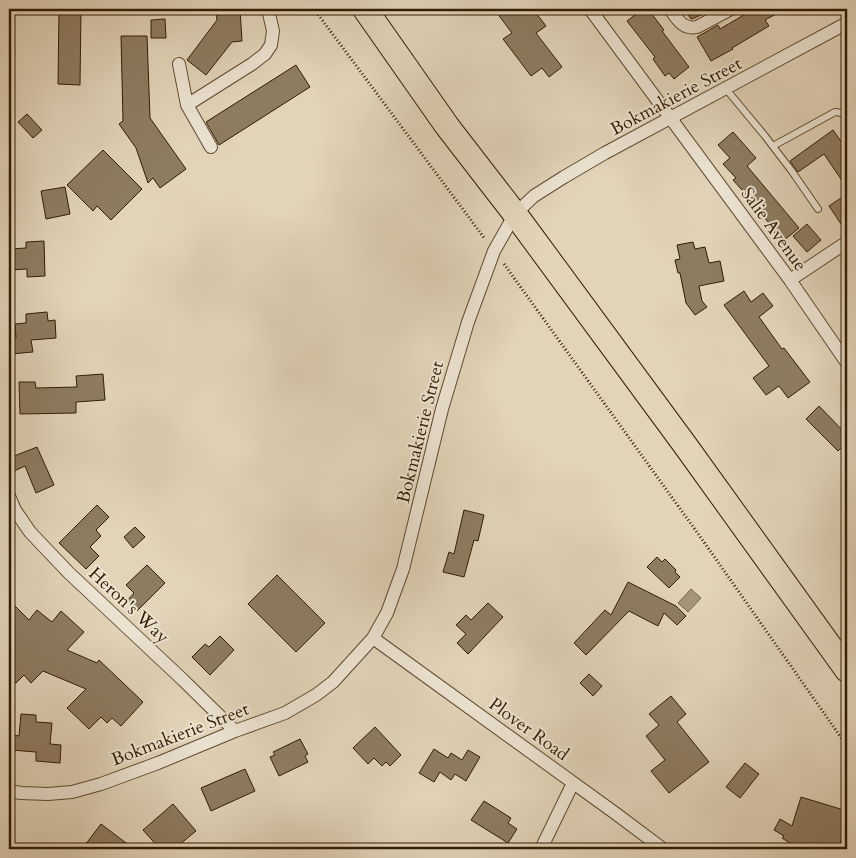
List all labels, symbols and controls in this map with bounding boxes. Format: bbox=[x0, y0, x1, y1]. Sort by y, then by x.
street label: Bokmakierie Street bbox=[606, 51, 747, 142]
street label: Salie Avenue bbox=[735, 182, 812, 276]
street label: Bokmakierie Street bbox=[391, 358, 450, 506]
street label: Heron's Way bbox=[83, 561, 175, 650]
street label: Plover Road bbox=[484, 692, 574, 767]
street label: Bokmakierie Street bbox=[108, 697, 253, 772]

